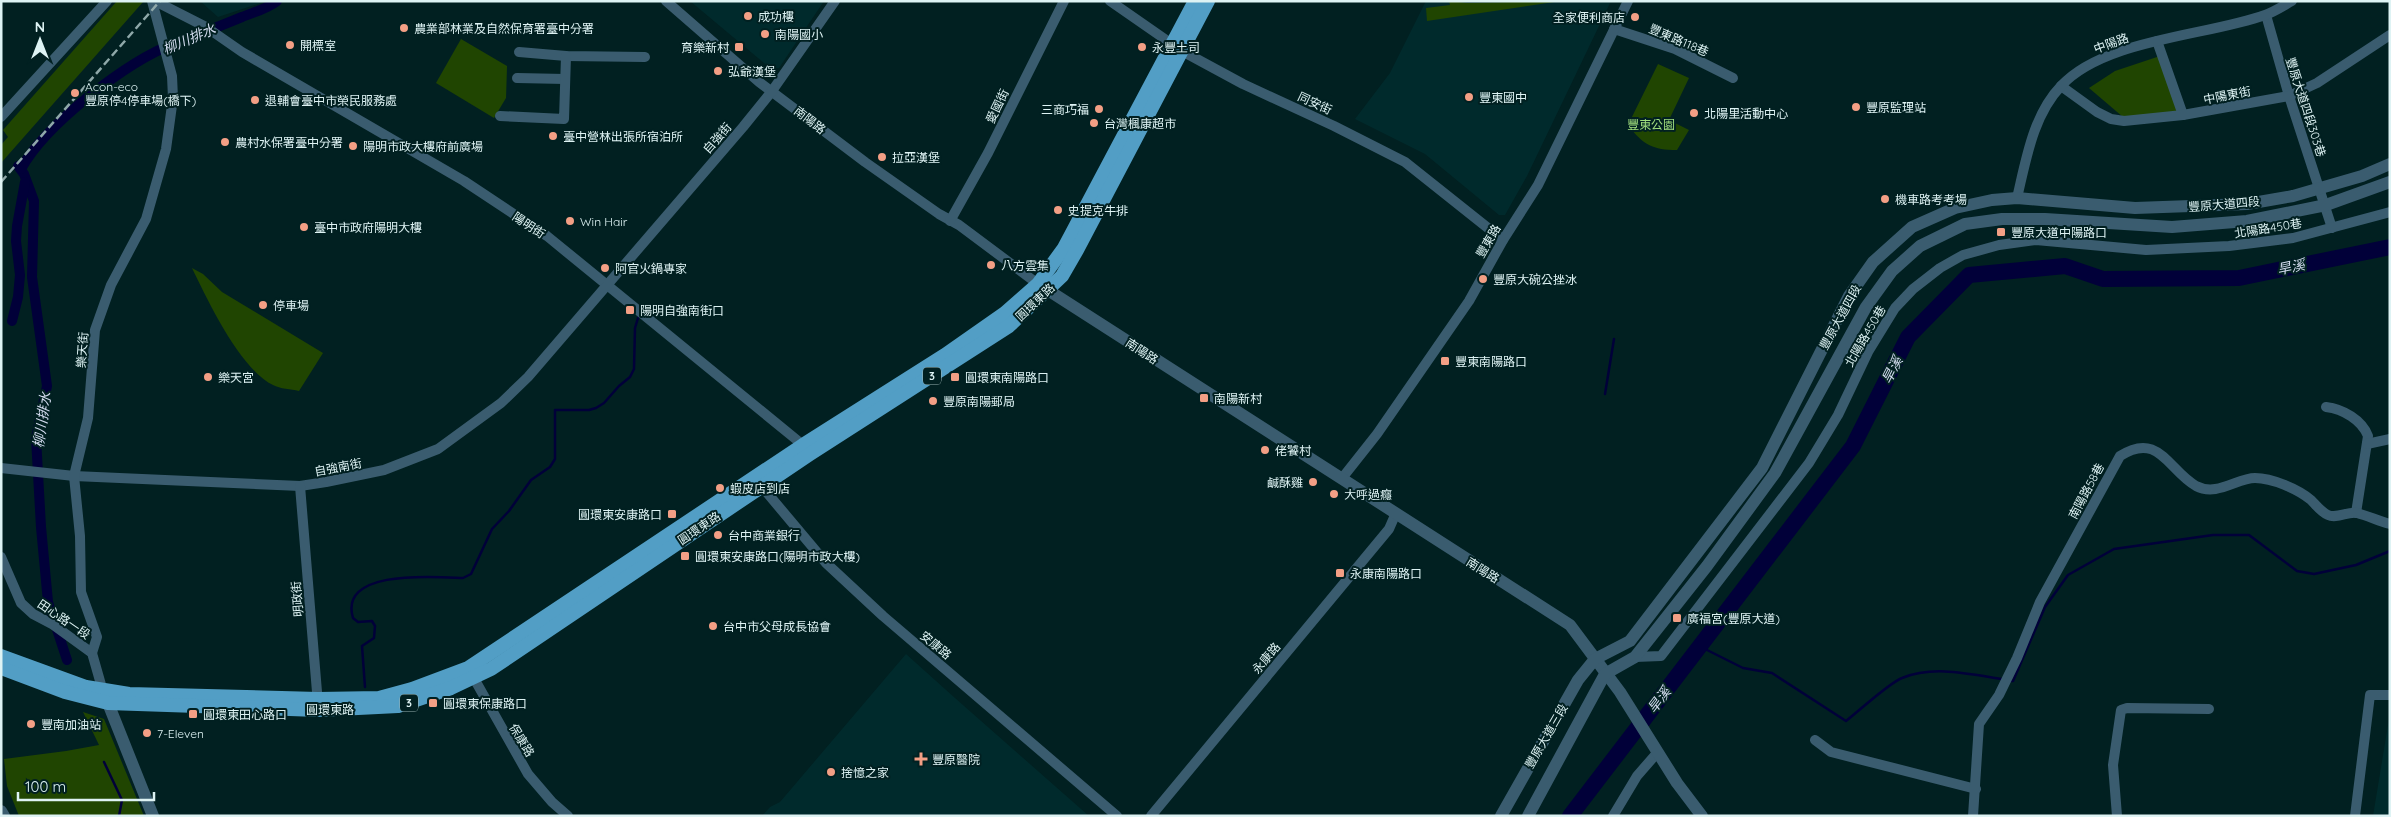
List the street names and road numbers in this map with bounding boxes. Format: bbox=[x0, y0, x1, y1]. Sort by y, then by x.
street label: 豐東路118巷 bbox=[1647, 21, 1711, 59]
street label: 中陽路 bbox=[2092, 30, 2130, 56]
street label: 豐原大道四段303巷 bbox=[2283, 55, 2329, 159]
street label: 中陽東街 bbox=[2202, 83, 2252, 107]
street label: 愛國街 bbox=[982, 87, 1012, 125]
street label: 同安街 bbox=[1296, 89, 1334, 117]
street label: 南陽路 bbox=[791, 103, 829, 137]
street label: 自強街 bbox=[700, 119, 734, 157]
street label: 豐原大道四段 bbox=[2187, 193, 2261, 215]
street label: 陽明街 bbox=[510, 209, 548, 241]
street label: 北陽路450巷 bbox=[2233, 215, 2303, 241]
street label: 豐東路 bbox=[1473, 222, 1503, 260]
street label: 圓環東路 bbox=[1012, 280, 1058, 324]
street label: 豐原大道四段 bbox=[1816, 282, 1864, 352]
street label: 北陽路450巷 bbox=[1841, 303, 1889, 369]
street label: 樂天街 bbox=[73, 332, 91, 368]
street label: 南陽路 bbox=[1123, 335, 1161, 367]
road number: 3 bbox=[923, 368, 941, 384]
street label: 自強南街 bbox=[313, 455, 363, 479]
street label: 南陽路58巷 bbox=[2065, 461, 2107, 521]
street label: 圓環東路 bbox=[675, 508, 723, 548]
street label: 南陽路 bbox=[1464, 554, 1502, 586]
street label: 明政街 bbox=[288, 580, 306, 618]
street label: 田心路一段 bbox=[35, 596, 93, 642]
street label: 安康路 bbox=[917, 628, 955, 662]
street label: 永康路 bbox=[1249, 639, 1283, 677]
road number: 3 bbox=[400, 694, 418, 711]
street label: 豐原大道三段 bbox=[1522, 701, 1570, 771]
street label: 圓環東路 bbox=[306, 702, 354, 717]
street label: 保康路 bbox=[506, 721, 538, 759]

